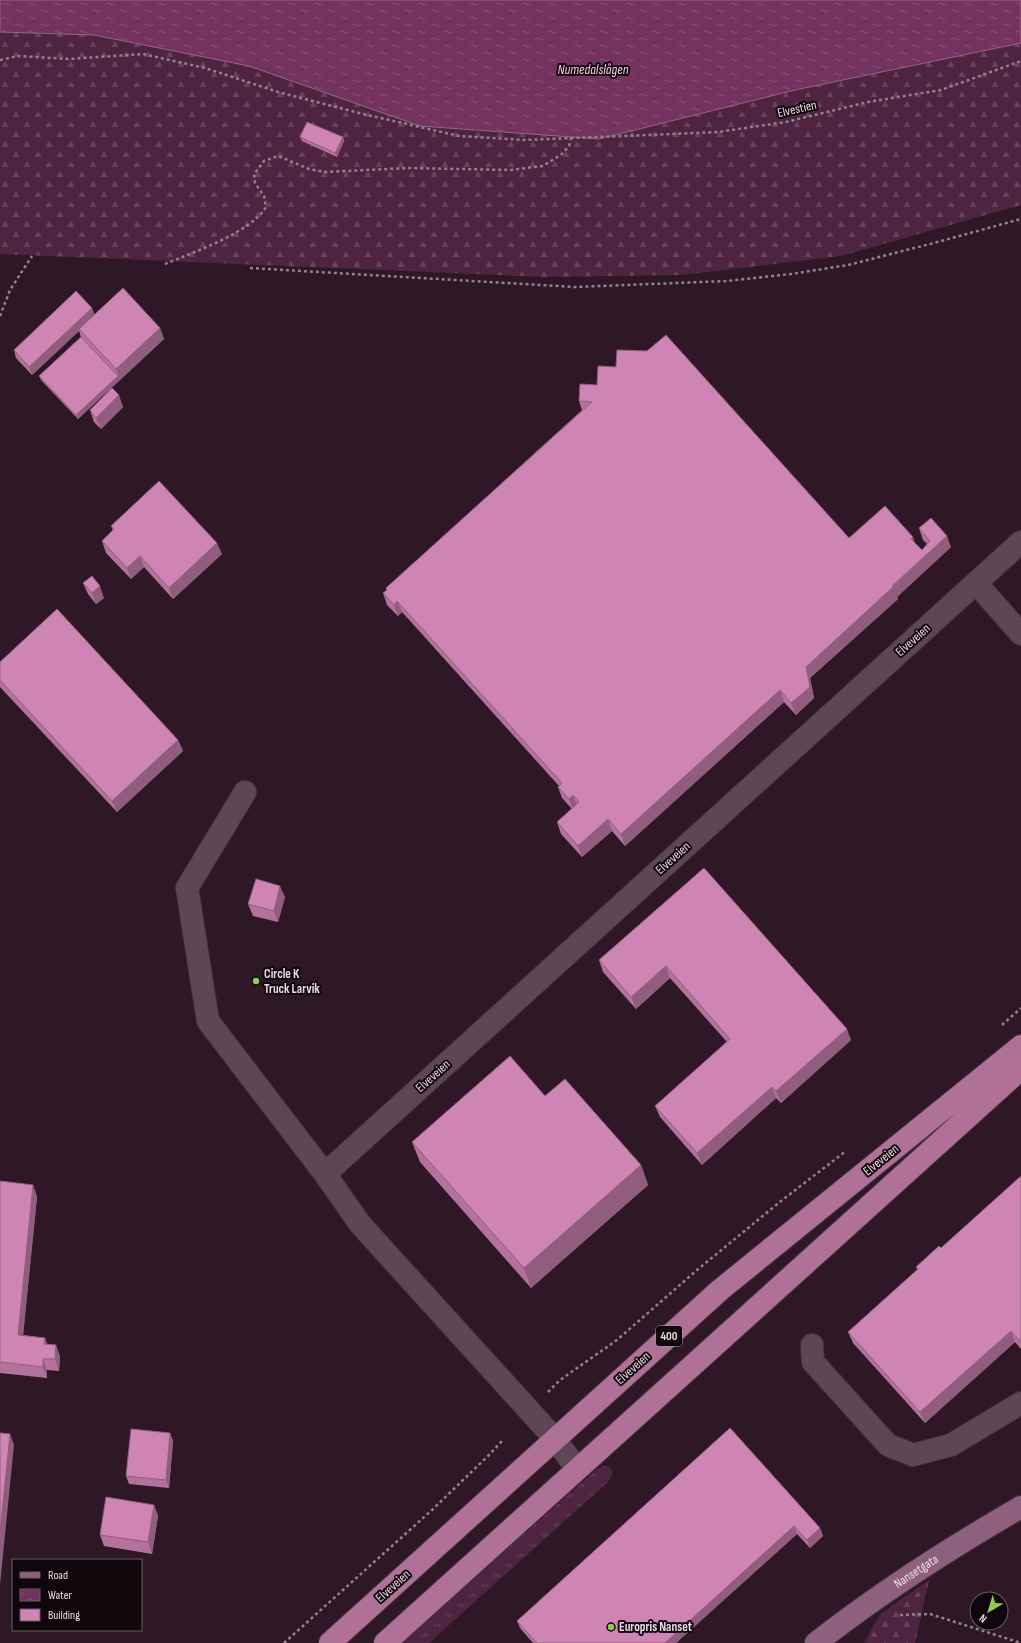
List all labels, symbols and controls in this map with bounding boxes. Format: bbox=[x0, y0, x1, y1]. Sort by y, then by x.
water label: Numedalslågen bbox=[557, 61, 629, 78]
street label: Elvestien bbox=[776, 97, 818, 121]
street label: Elveveien bbox=[892, 620, 934, 660]
street label: Elveveien bbox=[652, 838, 694, 878]
place label: Circle K Truck Larvik bbox=[264, 966, 320, 997]
marker: Circle K Truck Larvik bbox=[251, 976, 261, 986]
street label: Elveveien bbox=[412, 1056, 454, 1096]
street label: Elveveien bbox=[860, 1141, 902, 1179]
road number: 400 bbox=[656, 1326, 682, 1346]
street label: Elveveien bbox=[612, 1348, 654, 1388]
street label: Nansetgata bbox=[891, 1551, 941, 1592]
legend bbox=[12, 1559, 142, 1631]
street label: Elveveien bbox=[372, 1566, 414, 1606]
text: Road bbox=[48, 1568, 68, 1583]
text: Water bbox=[48, 1588, 72, 1603]
north arrow bbox=[969, 1591, 1009, 1631]
text: Building bbox=[48, 1608, 80, 1623]
text: N bbox=[977, 1611, 989, 1625]
place label: Europris Nanset bbox=[619, 1619, 693, 1635]
marker: Europris Nanset bbox=[606, 1622, 616, 1632]

